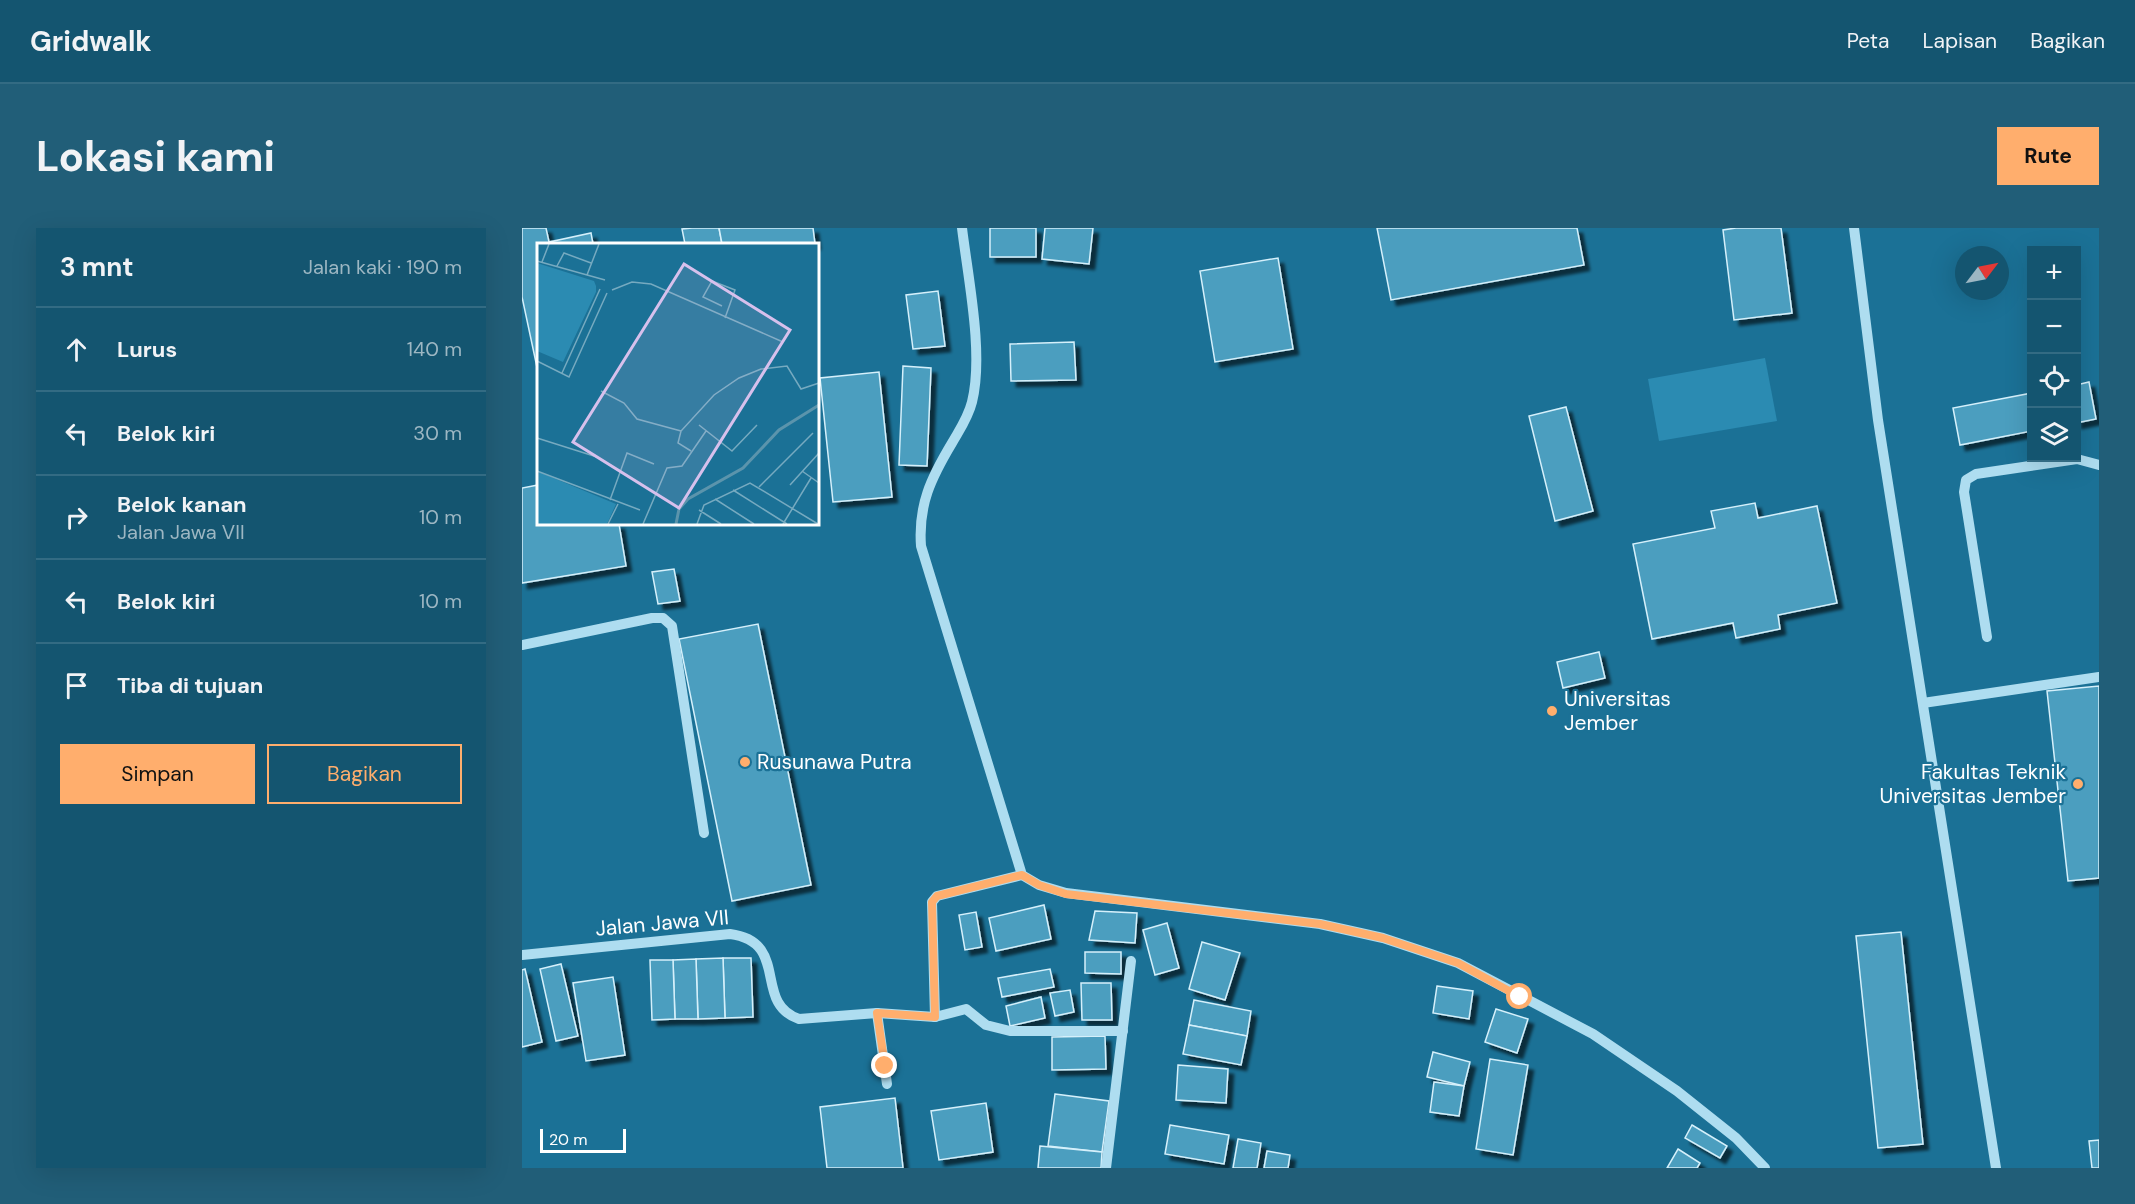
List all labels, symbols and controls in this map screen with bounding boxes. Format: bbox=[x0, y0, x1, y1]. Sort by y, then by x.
text: Gridwalk bbox=[30, 23, 152, 60]
text: Peta bbox=[1847, 27, 1889, 55]
text: Lapisan bbox=[1922, 27, 1997, 55]
text: Bagikan bbox=[2030, 27, 2105, 55]
button: Rute bbox=[1997, 127, 2099, 185]
text: Lokasi kami bbox=[36, 129, 275, 184]
inset map bbox=[537, 243, 819, 525]
north arrow bbox=[1955, 246, 2009, 300]
map controls bbox=[2027, 246, 2081, 462]
button: + bbox=[2027, 246, 2081, 300]
text: 3 mnt bbox=[60, 250, 134, 284]
text: Jalan kaki · 190 m bbox=[303, 254, 462, 280]
button: − bbox=[2027, 300, 2081, 354]
icon: ahead bbox=[60, 333, 93, 366]
text: Lurus bbox=[117, 335, 177, 364]
text: 140 m bbox=[407, 336, 462, 362]
button: locate bbox=[2027, 354, 2081, 408]
button: layers bbox=[2027, 408, 2081, 462]
icon: left bbox=[60, 417, 93, 450]
text: Belok kiri bbox=[117, 419, 215, 448]
text: 30 m bbox=[413, 420, 462, 446]
text: Belok kanan bbox=[117, 490, 247, 519]
icon: right bbox=[60, 501, 93, 534]
text: 10 m bbox=[419, 504, 462, 530]
text: Jalan Jawa VII bbox=[117, 519, 245, 545]
icon: left bbox=[60, 585, 93, 618]
text: Belok kiri bbox=[117, 587, 215, 616]
text: 10 m bbox=[419, 588, 462, 614]
icon: arrive bbox=[60, 669, 93, 702]
text: Tiba di tujuan bbox=[117, 671, 263, 700]
place label: Universitas Jember bbox=[1564, 685, 1671, 737]
marker: Universitas Jember bbox=[1545, 704, 1559, 718]
button: Simpan bbox=[60, 744, 255, 804]
button: Bagikan bbox=[267, 744, 462, 804]
place label: Rusunawa Putra bbox=[757, 748, 912, 776]
marker: Rusunawa Putra bbox=[738, 755, 752, 769]
place label: Fakultas Teknik Universitas Jember bbox=[1880, 758, 2066, 810]
marker: Fakultas Teknik Universitas Jember bbox=[2071, 777, 2085, 791]
street label: Jalan Jawa VII bbox=[594, 903, 730, 943]
route start bbox=[1506, 983, 1532, 1009]
route end bbox=[871, 1052, 897, 1078]
scale bar bbox=[540, 1126, 626, 1154]
text: 20 m bbox=[549, 1129, 588, 1150]

